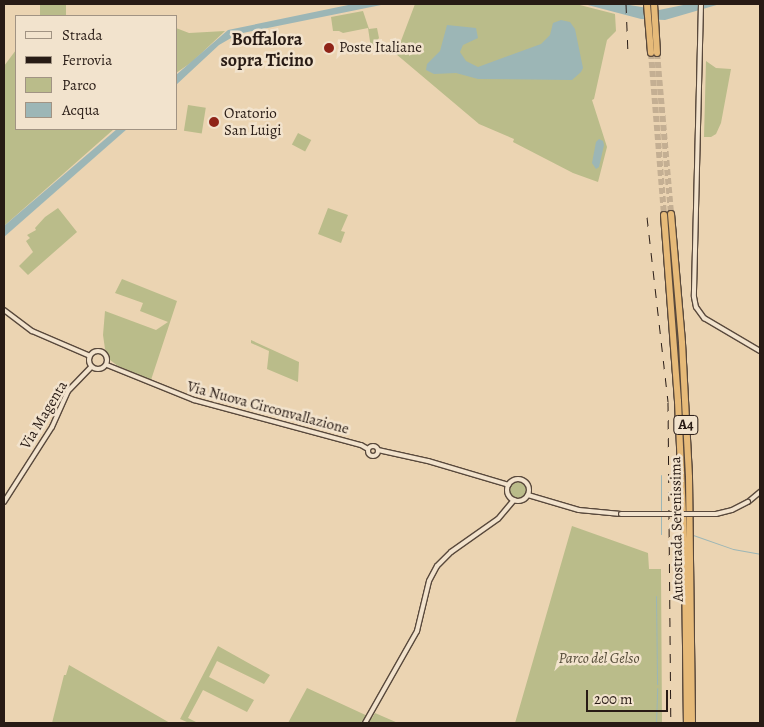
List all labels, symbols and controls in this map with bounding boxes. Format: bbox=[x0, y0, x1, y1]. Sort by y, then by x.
legend bbox=[15, 15, 178, 130]
text: Strada bbox=[62, 25, 103, 45]
district label: Boffalora sopra Ticino bbox=[220, 29, 314, 72]
place label: Poste Italiane bbox=[339, 39, 422, 57]
marker: Poste Italiane bbox=[323, 42, 335, 54]
text: Ferrovia bbox=[62, 50, 112, 70]
text: Parco bbox=[62, 75, 96, 95]
text: Acqua bbox=[62, 100, 100, 120]
place label: Oratorio San Luigi bbox=[224, 104, 282, 139]
marker: Oratorio San Luigi bbox=[208, 116, 220, 128]
street label: Via Magenta bbox=[17, 378, 71, 452]
street label: Via Nuova Circonvallazione bbox=[185, 378, 351, 438]
road number: A4 bbox=[672, 414, 700, 436]
street label: Autostrada Serenissima bbox=[667, 456, 687, 602]
park label: Parco del Gelso bbox=[559, 650, 639, 668]
scale bar bbox=[589, 680, 672, 712]
text: 200 m bbox=[594, 689, 633, 709]

